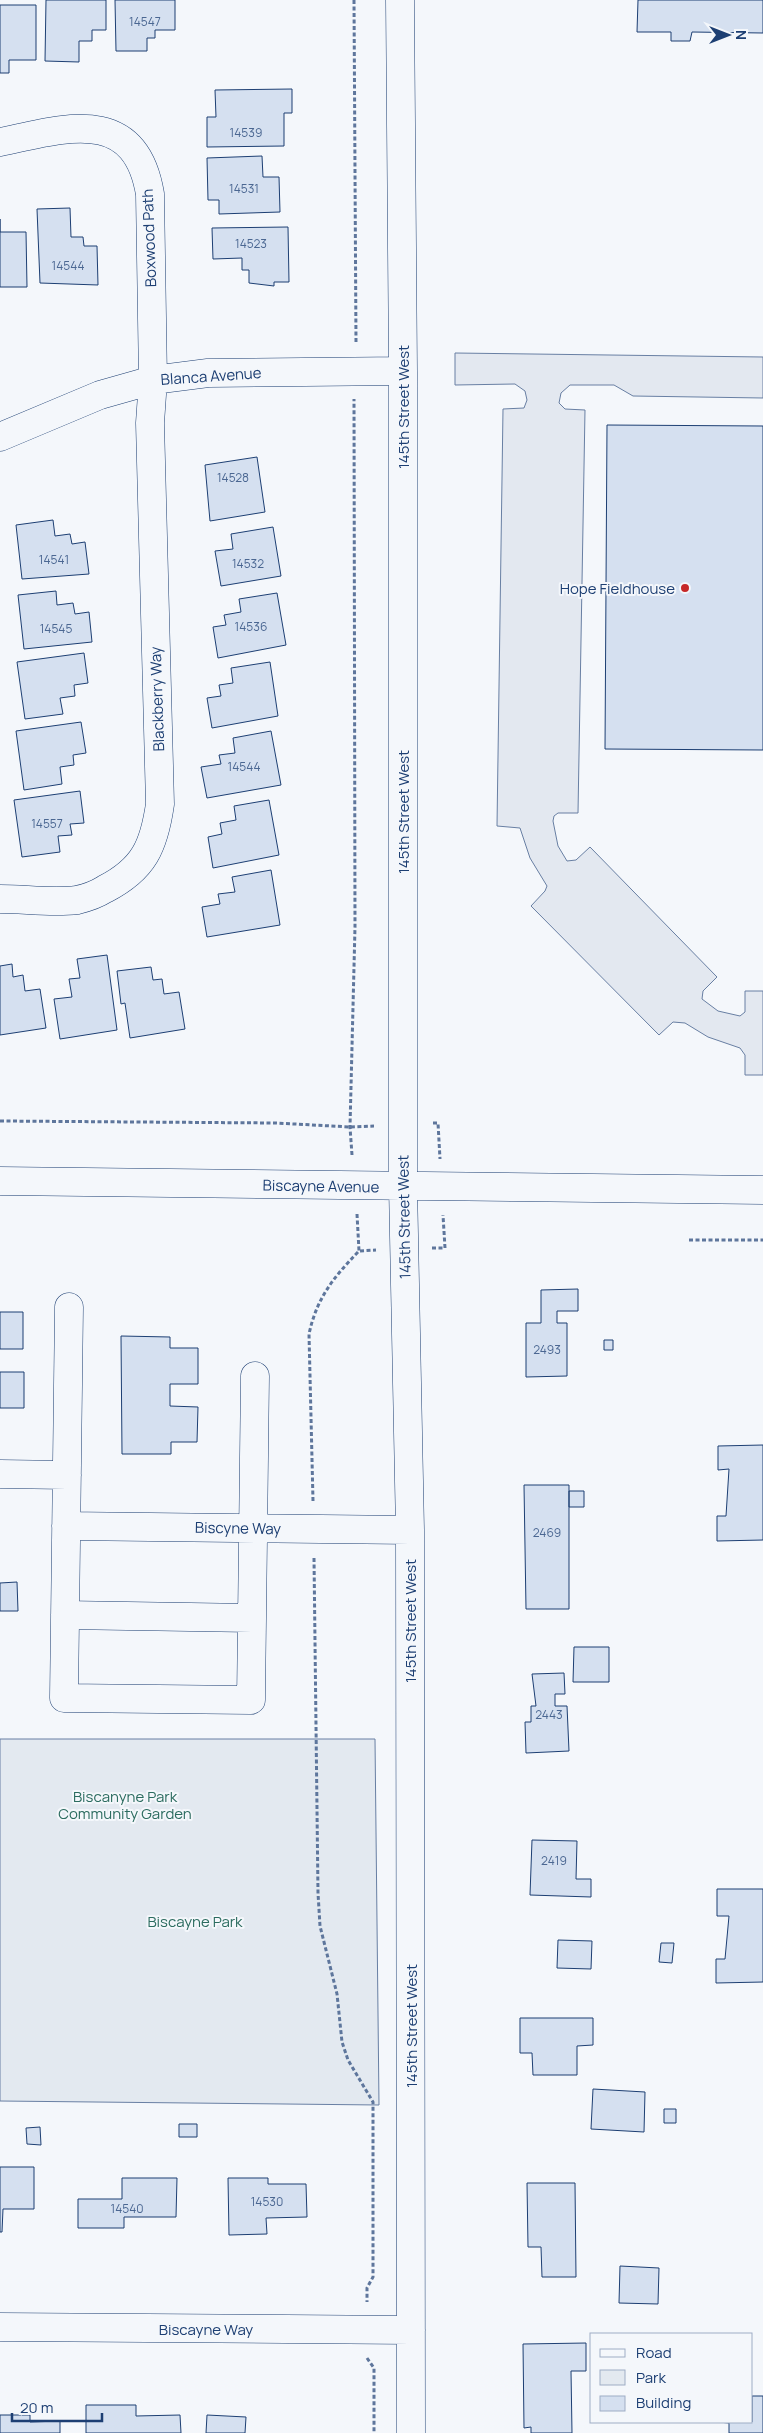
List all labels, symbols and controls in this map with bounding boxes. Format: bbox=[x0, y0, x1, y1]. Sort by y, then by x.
north arrow bbox=[703, 10, 753, 60]
house number: 14547 bbox=[129, 13, 161, 30]
text: N bbox=[732, 30, 751, 40]
house number: 14539 bbox=[230, 124, 262, 141]
house number: 14531 bbox=[229, 180, 259, 197]
street label: Boxwood Path bbox=[137, 188, 161, 288]
house number: 14523 bbox=[235, 235, 267, 252]
house number: 14544 bbox=[52, 257, 84, 274]
street label: 145th Street West bbox=[393, 345, 414, 469]
street label: Blanca Avenue bbox=[160, 362, 262, 390]
house number: 14528 bbox=[217, 469, 249, 486]
house number: 14541 bbox=[39, 551, 69, 568]
house number: 14532 bbox=[232, 555, 264, 572]
place label: Hope Fieldhouse bbox=[560, 578, 675, 599]
marker: Hope Fieldhouse bbox=[679, 582, 691, 594]
house number: 14536 bbox=[235, 618, 267, 635]
house number: 14545 bbox=[40, 620, 72, 637]
street label: Blackberry Way bbox=[145, 646, 169, 752]
street label: 145th Street West bbox=[393, 750, 414, 874]
house number: 14544 bbox=[228, 758, 260, 775]
house number: 14557 bbox=[31, 815, 63, 832]
street label: 145th Street West bbox=[392, 1155, 416, 1279]
street label: Biscayne Avenue bbox=[263, 1174, 380, 1198]
house number: 2493 bbox=[533, 1341, 561, 1358]
street label: Biscyne Way bbox=[195, 1517, 281, 1539]
house number: 2469 bbox=[533, 1524, 561, 1541]
street label: 145th Street West bbox=[400, 1559, 421, 1683]
house number: 2443 bbox=[535, 1706, 563, 1723]
park label: Biscanyne Park Community Garden bbox=[58, 1786, 192, 1824]
house number: 2419 bbox=[541, 1852, 567, 1869]
park label: Biscayne Park bbox=[147, 1911, 243, 1932]
street label: 145th Street West bbox=[401, 1964, 422, 2088]
house number: 14530 bbox=[251, 2193, 283, 2210]
house number: 14540 bbox=[110, 2200, 144, 2217]
street label: Biscayne Way bbox=[159, 2319, 253, 2340]
legend bbox=[590, 2333, 753, 2423]
text: Road bbox=[636, 2342, 672, 2363]
text: Park bbox=[636, 2367, 666, 2388]
scale bar bbox=[12, 2390, 102, 2422]
text: Building bbox=[636, 2392, 691, 2413]
text: 20 m bbox=[20, 2397, 53, 2418]

